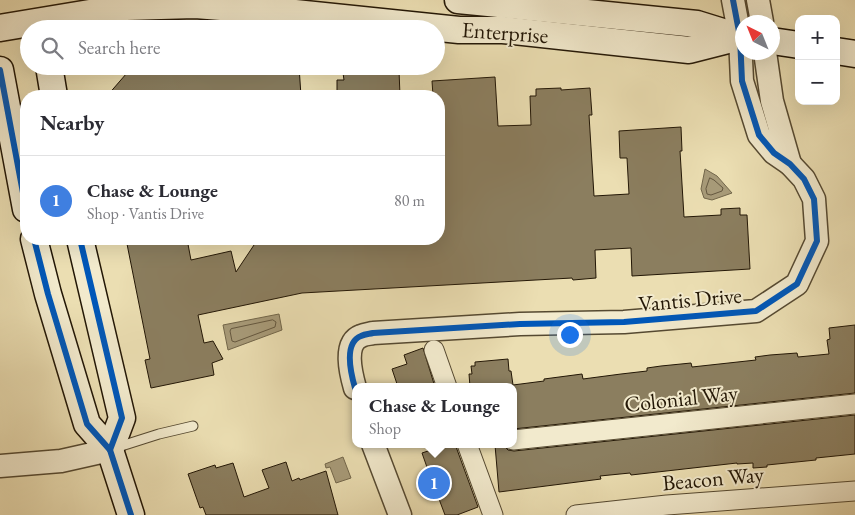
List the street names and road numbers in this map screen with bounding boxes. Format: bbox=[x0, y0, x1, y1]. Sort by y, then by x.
street label: Enterprise bbox=[461, 15, 550, 50]
street label: Vantis Drive bbox=[637, 280, 743, 318]
street label: Colonial Way bbox=[623, 378, 740, 419]
street label: Beacon Way bbox=[661, 460, 765, 497]

